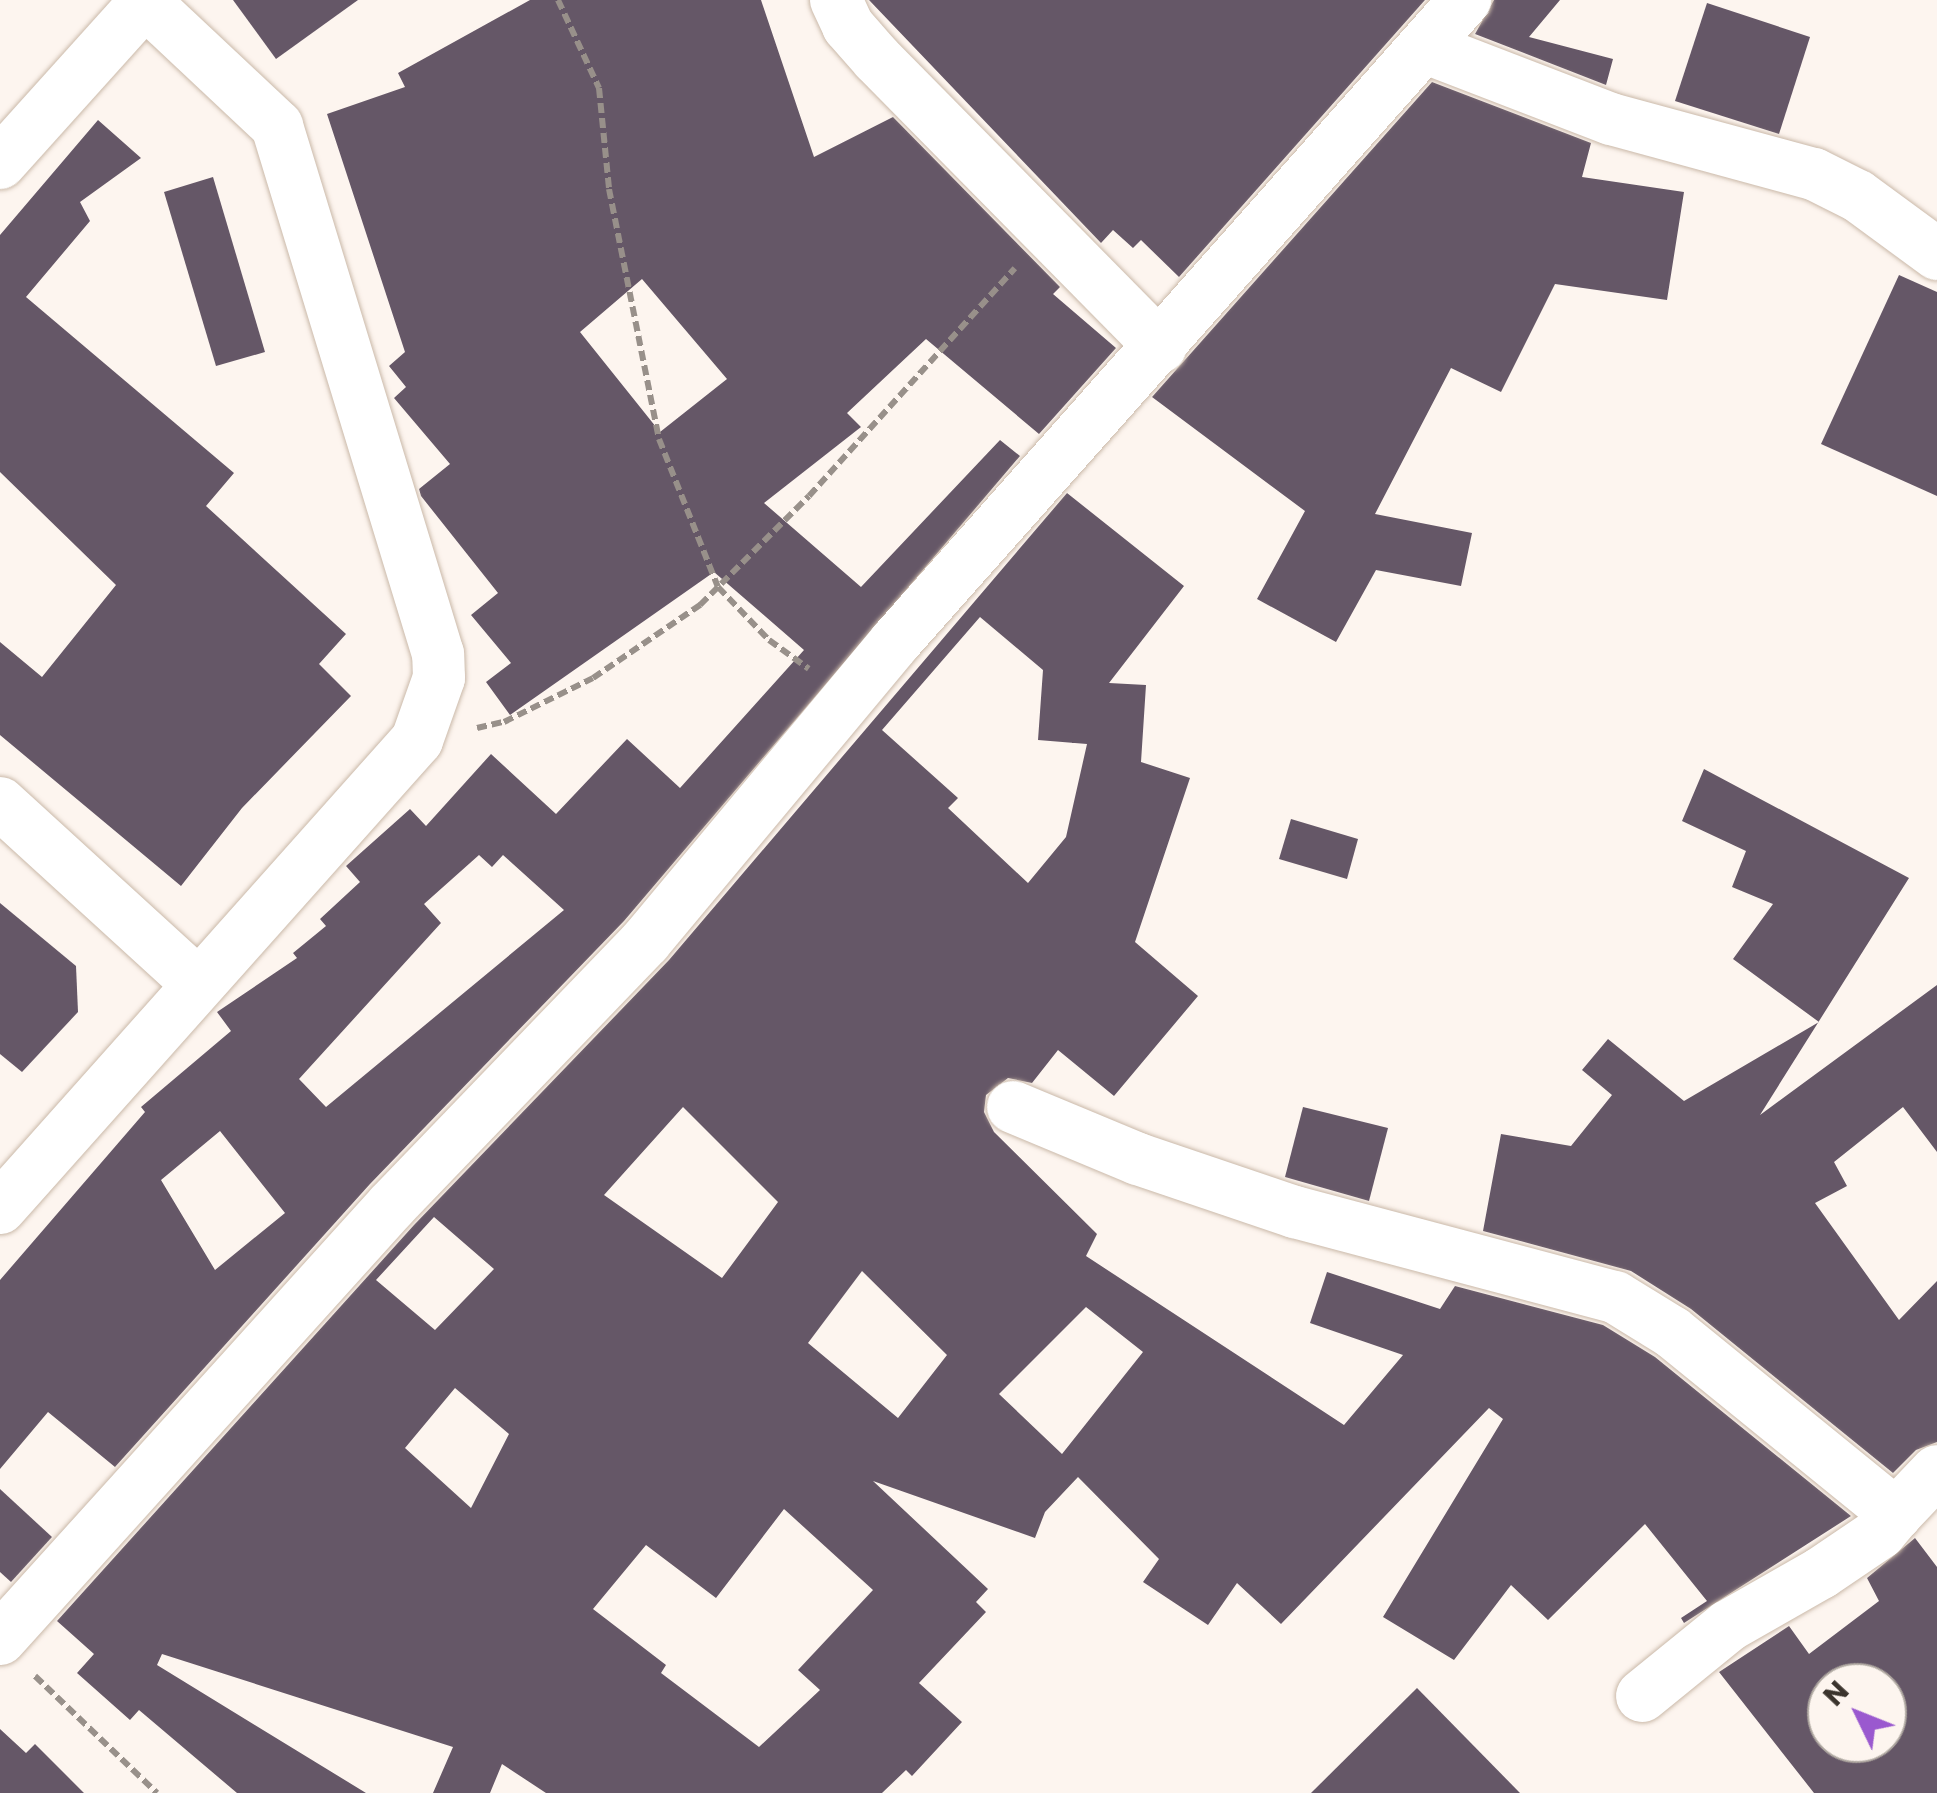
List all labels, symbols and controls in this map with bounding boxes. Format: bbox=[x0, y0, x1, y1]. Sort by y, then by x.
north arrow bbox=[1807, 1663, 1907, 1763]
text: N bbox=[1815, 1673, 1858, 1715]

